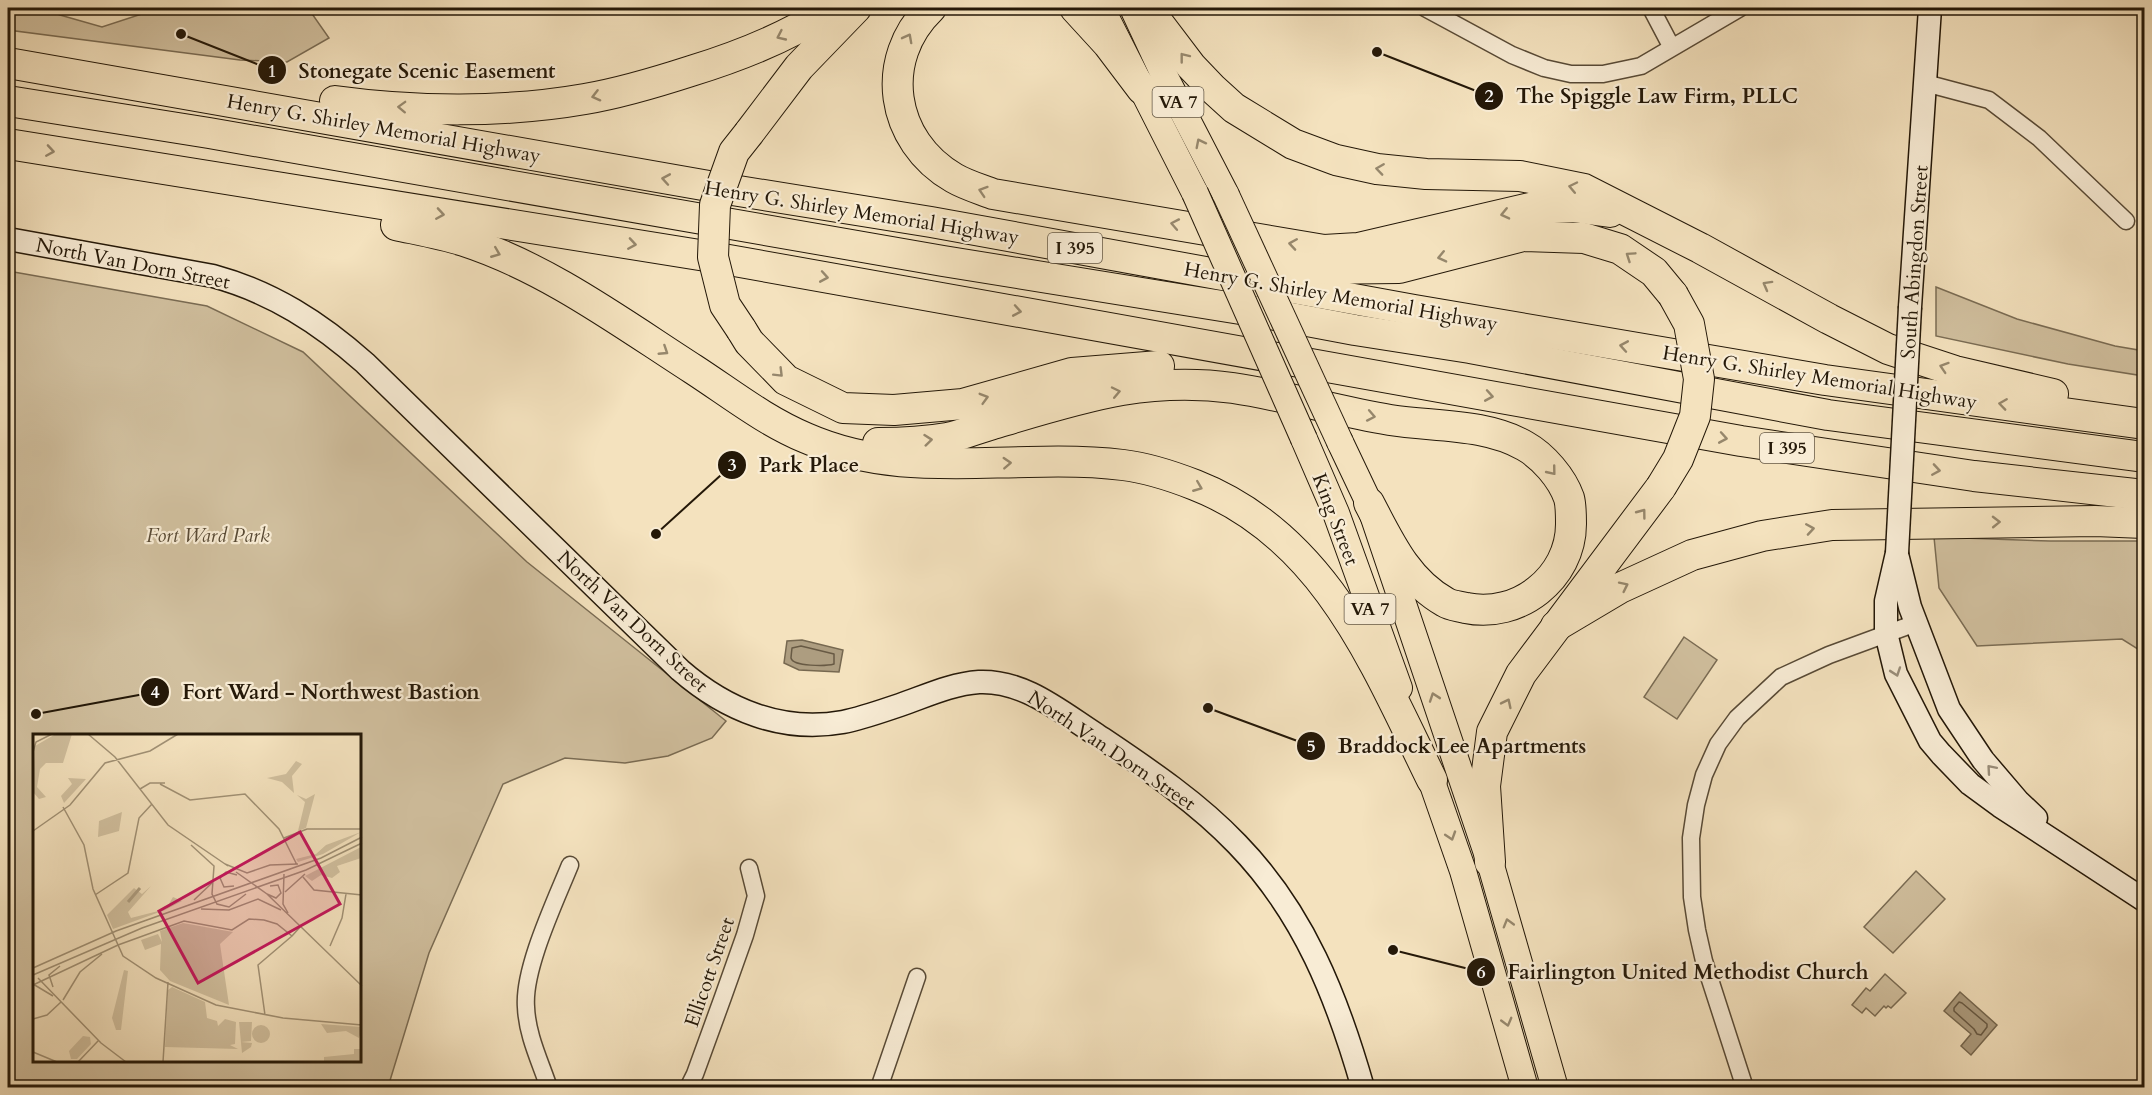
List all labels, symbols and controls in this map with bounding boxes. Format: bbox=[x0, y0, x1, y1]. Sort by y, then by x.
one-way arrow bbox=[777, 28, 788, 40]
one-way arrow bbox=[901, 33, 912, 44]
callout: Stonegate Scenic Easement bbox=[257, 51, 568, 90]
one-way arrow bbox=[1181, 53, 1192, 64]
text: Stonegate Scenic Easement bbox=[299, 57, 556, 86]
text: 1 bbox=[267, 59, 277, 84]
callout: The Spiggle Law Firm, PLLC bbox=[1474, 76, 1810, 115]
text: The Spiggle Law Firm, PLLC bbox=[1516, 82, 1798, 111]
text: 2 bbox=[1484, 84, 1494, 109]
road number: VA 7 bbox=[1152, 87, 1204, 117]
street label: Henry G. Shirley Memorial Highway bbox=[225, 88, 543, 169]
one-way arrow bbox=[592, 89, 602, 102]
one-way arrow bbox=[398, 100, 407, 113]
one-way arrow bbox=[1195, 138, 1207, 149]
one-way arrow bbox=[45, 144, 54, 156]
one-way arrow bbox=[1375, 163, 1384, 175]
street label: South Abingdon Street bbox=[1894, 164, 1935, 360]
one-way arrow bbox=[662, 173, 672, 186]
street label: Henry G. Shirley Memorial Highway bbox=[703, 174, 1022, 251]
one-way arrow bbox=[1569, 181, 1579, 194]
one-way arrow bbox=[978, 185, 989, 198]
one-way arrow bbox=[1500, 206, 1510, 219]
one-way arrow bbox=[435, 207, 444, 219]
one-way arrow bbox=[1171, 218, 1181, 231]
street label: North Van Dorn Street bbox=[34, 231, 233, 296]
road number: I 395 bbox=[1048, 233, 1102, 263]
one-way arrow bbox=[628, 238, 637, 250]
one-way arrow bbox=[1288, 239, 1298, 251]
one-way arrow bbox=[490, 246, 500, 259]
one-way arrow bbox=[1437, 250, 1447, 263]
one-way arrow bbox=[1626, 252, 1637, 263]
street label: Henry G. Shirley Memorial Highway bbox=[1182, 256, 1500, 337]
one-way arrow bbox=[819, 270, 829, 283]
one-way arrow bbox=[1763, 281, 1773, 292]
one-way arrow bbox=[1011, 304, 1021, 317]
street label: Henry G. Shirley Memorial Highway bbox=[1661, 339, 1980, 416]
one-way arrow bbox=[1619, 340, 1629, 353]
one-way arrow bbox=[658, 343, 668, 355]
one-way arrow bbox=[1939, 362, 1950, 375]
one-way arrow bbox=[772, 366, 783, 376]
one-way arrow bbox=[1111, 386, 1121, 399]
one-way arrow bbox=[1484, 389, 1494, 402]
one-way arrow bbox=[978, 393, 989, 405]
one-way arrow bbox=[1999, 399, 2008, 411]
one-way arrow bbox=[1366, 409, 1376, 422]
one-way arrow bbox=[1717, 431, 1727, 444]
road number: I 395 bbox=[1760, 433, 1814, 463]
one-way arrow bbox=[923, 434, 932, 447]
callout: Park Place bbox=[717, 445, 871, 484]
text: Park Place bbox=[759, 451, 859, 480]
text: 3 bbox=[727, 453, 737, 478]
one-way arrow bbox=[1002, 456, 1011, 469]
one-way arrow bbox=[1544, 464, 1555, 475]
one-way arrow bbox=[1932, 464, 1941, 476]
street label: King Street bbox=[1306, 469, 1366, 570]
one-way arrow bbox=[1192, 480, 1203, 492]
one-way arrow bbox=[1634, 508, 1645, 519]
one-way arrow bbox=[1992, 516, 2001, 528]
park label: Fort Ward Park bbox=[146, 522, 270, 549]
one-way arrow bbox=[1805, 523, 1814, 535]
street label: North Van Dorn Street bbox=[551, 544, 714, 699]
one-way arrow bbox=[1618, 582, 1629, 594]
road number: VA 7 bbox=[1344, 594, 1396, 624]
one-way arrow bbox=[1889, 666, 1901, 677]
callout: Fort Ward - Northwest Bastion bbox=[140, 672, 492, 711]
text: Fort Ward - Northwest Bastion bbox=[182, 678, 480, 707]
text: 4 bbox=[150, 680, 160, 705]
street label: North Van Dorn Street bbox=[1022, 684, 1202, 817]
one-way arrow bbox=[1429, 692, 1442, 703]
one-way arrow bbox=[1499, 698, 1511, 709]
callout: Braddock Lee Apartments bbox=[1296, 726, 1599, 765]
text: Braddock Lee Apartments bbox=[1338, 732, 1586, 761]
inset map bbox=[33, 734, 362, 1062]
text: 5 bbox=[1306, 734, 1316, 759]
one-way arrow bbox=[1987, 765, 1998, 776]
one-way arrow bbox=[1444, 830, 1456, 841]
street label: Ellicott Street bbox=[678, 913, 741, 1031]
one-way arrow bbox=[1502, 918, 1515, 928]
callout: Fairlington United Methodist Church bbox=[1466, 952, 1881, 991]
text: Fairlington United Methodist Church bbox=[1507, 958, 1869, 987]
text: 6 bbox=[1476, 960, 1486, 985]
one-way arrow bbox=[1500, 1017, 1513, 1027]

